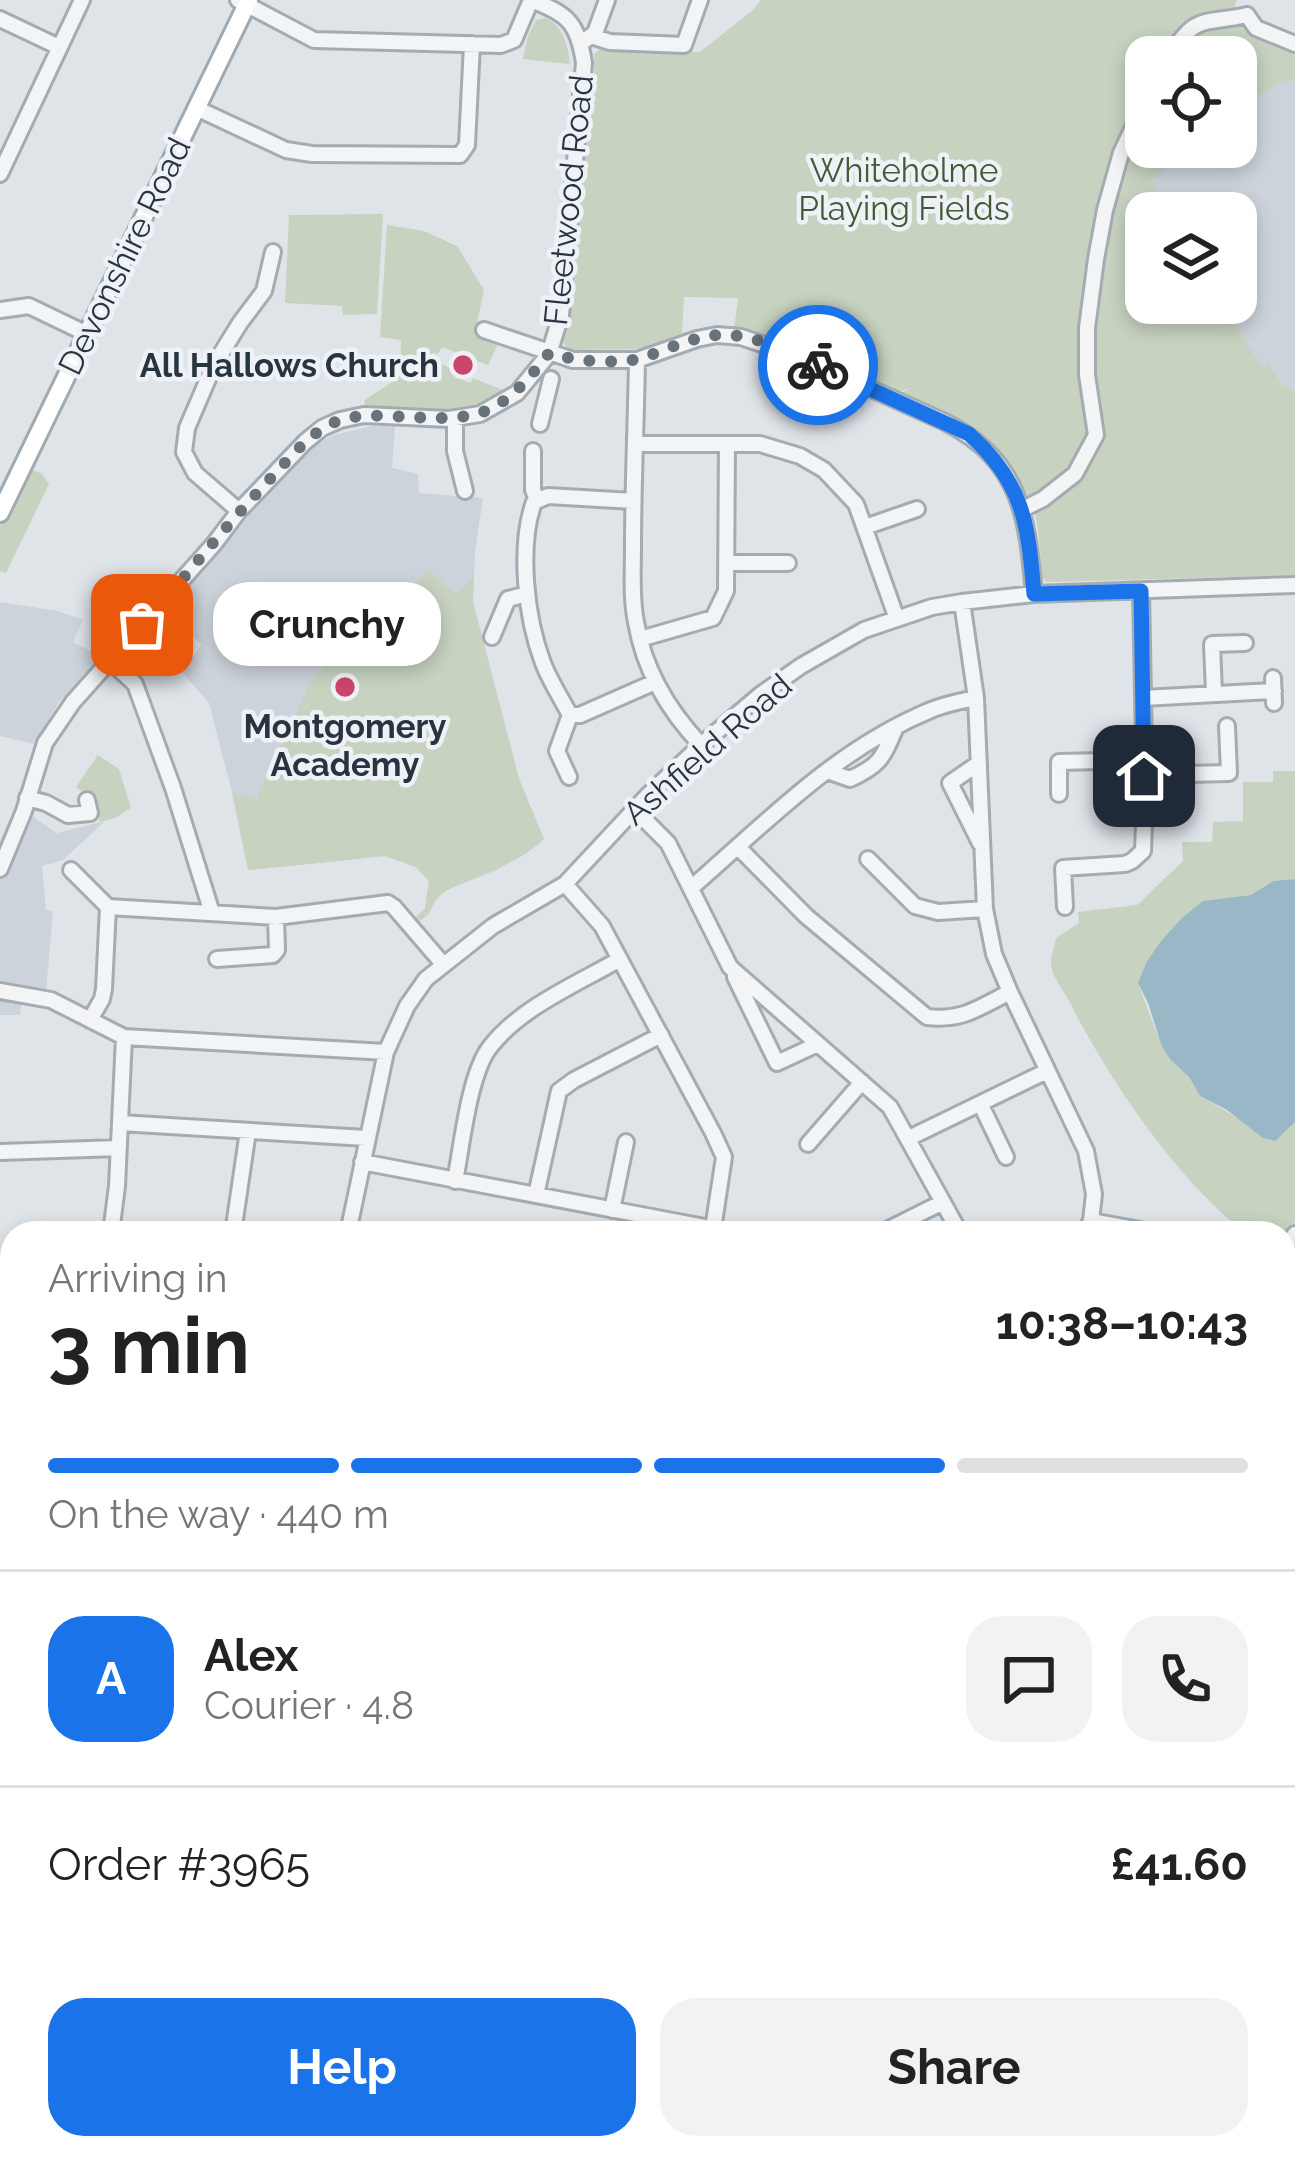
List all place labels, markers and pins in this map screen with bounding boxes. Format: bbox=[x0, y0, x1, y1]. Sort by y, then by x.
place label: All Hallows Church bbox=[140, 346, 439, 385]
marker: All Hallows Church bbox=[450, 352, 476, 378]
pin bbox=[91, 574, 193, 676]
callout: Crunchy bbox=[214, 583, 442, 667]
marker: Montgomery Academy bbox=[332, 674, 358, 700]
place label: Montgomery Academy bbox=[244, 707, 446, 784]
pin bbox=[1093, 725, 1195, 827]

